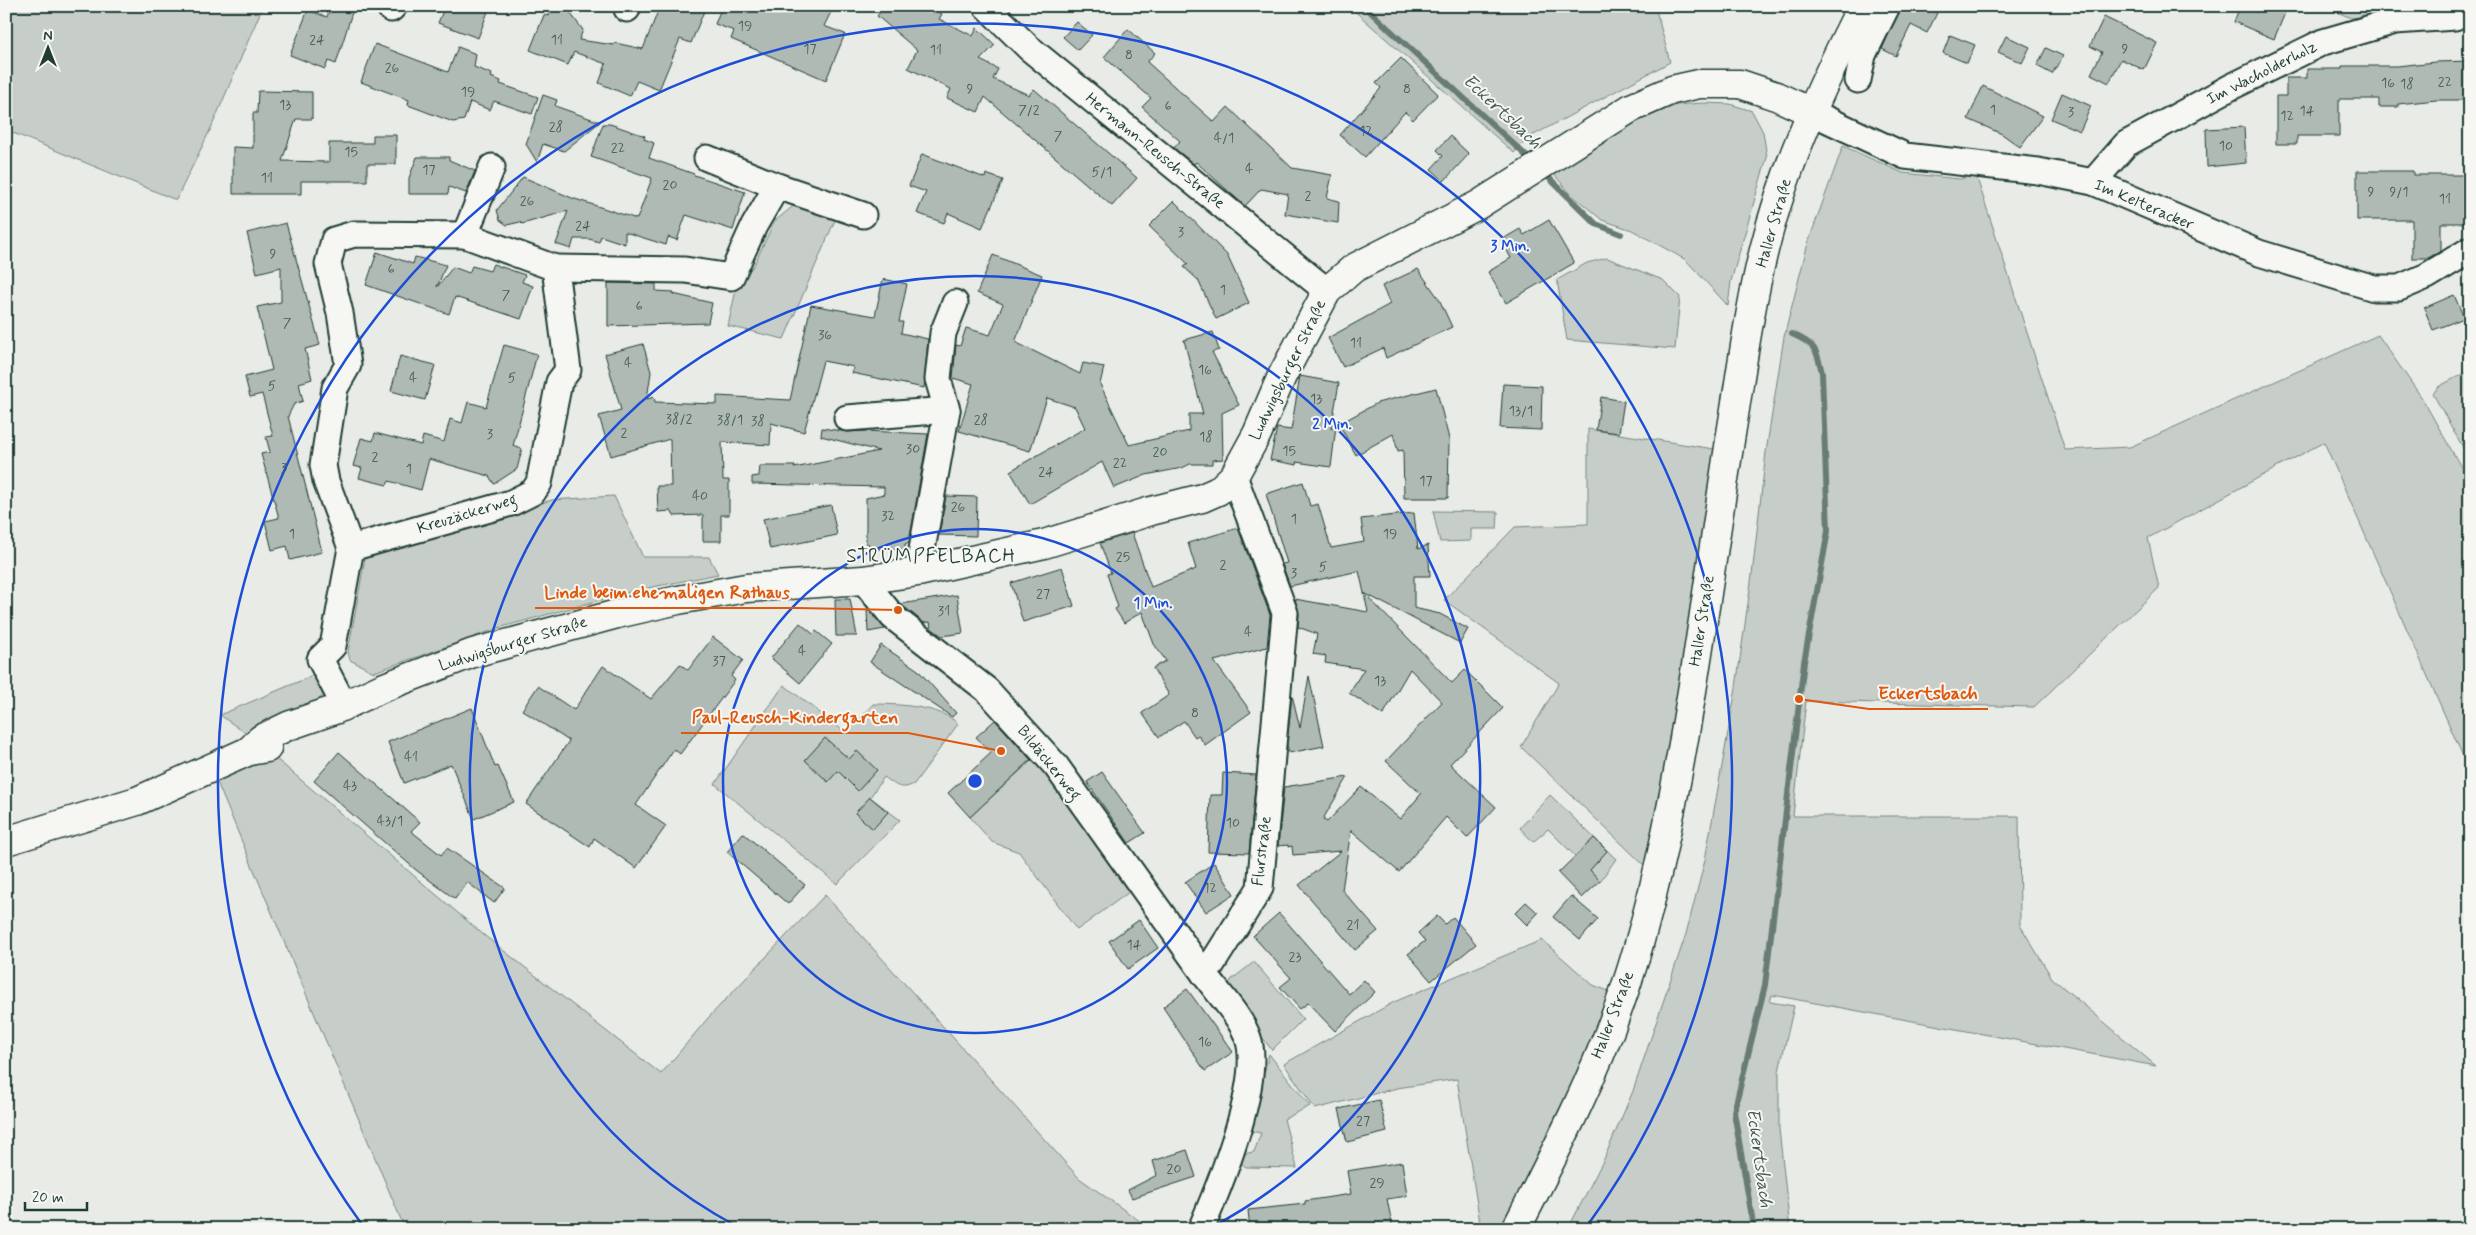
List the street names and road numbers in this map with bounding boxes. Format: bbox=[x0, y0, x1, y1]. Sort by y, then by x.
street label: Im Wacholderholz bbox=[2203, 36, 2321, 110]
street label: Hermann-Reusch-Straße bbox=[1081, 88, 1229, 214]
street label: Im Kelteracker bbox=[2091, 175, 2197, 236]
street label: Haller Straße bbox=[1751, 176, 1797, 270]
street label: Ludwigsburger Straße bbox=[1245, 296, 1332, 444]
street label: Kreuzäckerweg bbox=[415, 489, 520, 540]
street label: Haller Straße bbox=[1684, 574, 1720, 668]
street label: Ludwigsburger Straße bbox=[436, 611, 590, 678]
street label: Bildäckerweg bbox=[1011, 721, 1086, 806]
street label: Flurstraße bbox=[1247, 815, 1277, 887]
street label: Haller Straße bbox=[1587, 968, 1639, 1062]

